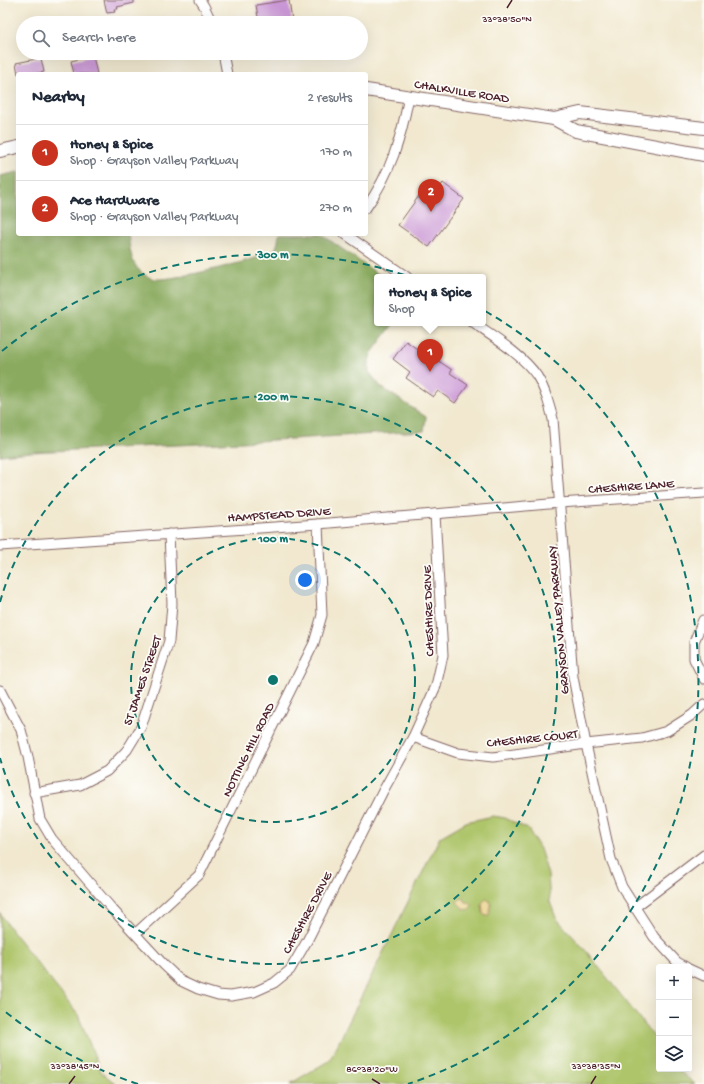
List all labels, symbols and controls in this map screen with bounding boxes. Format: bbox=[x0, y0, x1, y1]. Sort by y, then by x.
text: 33°38'50"N bbox=[481, 14, 532, 26]
search box bbox=[16, 16, 368, 60]
icon: search bbox=[30, 27, 52, 49]
text: Search here bbox=[62, 29, 136, 47]
street label: CHALKVILLE ROAD bbox=[413, 78, 511, 107]
text: Nearby bbox=[32, 88, 85, 108]
text: 2 results bbox=[307, 91, 352, 106]
text: Honey & Spice bbox=[70, 136, 153, 154]
text: 1 bbox=[42, 145, 48, 160]
text: 170 m bbox=[320, 145, 352, 160]
text: Shop · Grayson Valley Parkway bbox=[70, 154, 238, 169]
pin: 2 bbox=[418, 179, 444, 212]
text: Ace Hardware bbox=[70, 192, 159, 210]
text: 2 bbox=[42, 201, 48, 216]
text: 270 m bbox=[319, 201, 352, 216]
text: Shop · Grayson Valley Parkway bbox=[70, 210, 238, 225]
text: 300 m bbox=[256, 249, 289, 263]
popup bbox=[374, 274, 486, 326]
text: Honey & Spice bbox=[388, 284, 472, 302]
text: Shop bbox=[388, 302, 415, 317]
pin: 1 bbox=[417, 339, 443, 372]
text: 200 m bbox=[258, 391, 289, 405]
street label: CHESHIRE LANE bbox=[588, 477, 676, 498]
street label: HAMPSTEAD DRIVE bbox=[227, 504, 332, 527]
text: 100 m bbox=[257, 533, 288, 547]
street label: GRAYSON VALLEY PARKWAY bbox=[546, 545, 573, 695]
street label: CHESHIRE DRIVE bbox=[420, 564, 439, 657]
your location bbox=[295, 570, 315, 590]
street label: ST JAMES STREET bbox=[121, 633, 166, 728]
centre of rings bbox=[266, 673, 280, 687]
street label: NOTTING HILL ROAD bbox=[220, 700, 279, 800]
street label: CHESHIRE COURT bbox=[486, 727, 579, 752]
street label: CHESHIRE DRIVE bbox=[280, 869, 337, 957]
map controls bbox=[656, 964, 692, 1072]
button: + bbox=[656, 964, 692, 1000]
button: − bbox=[656, 1000, 692, 1036]
button: layers bbox=[656, 1036, 692, 1072]
text: 33°38'45"N bbox=[50, 1061, 100, 1073]
text: 33°38'35"N bbox=[570, 1061, 621, 1073]
text: 86°38'20"W bbox=[346, 1064, 398, 1076]

